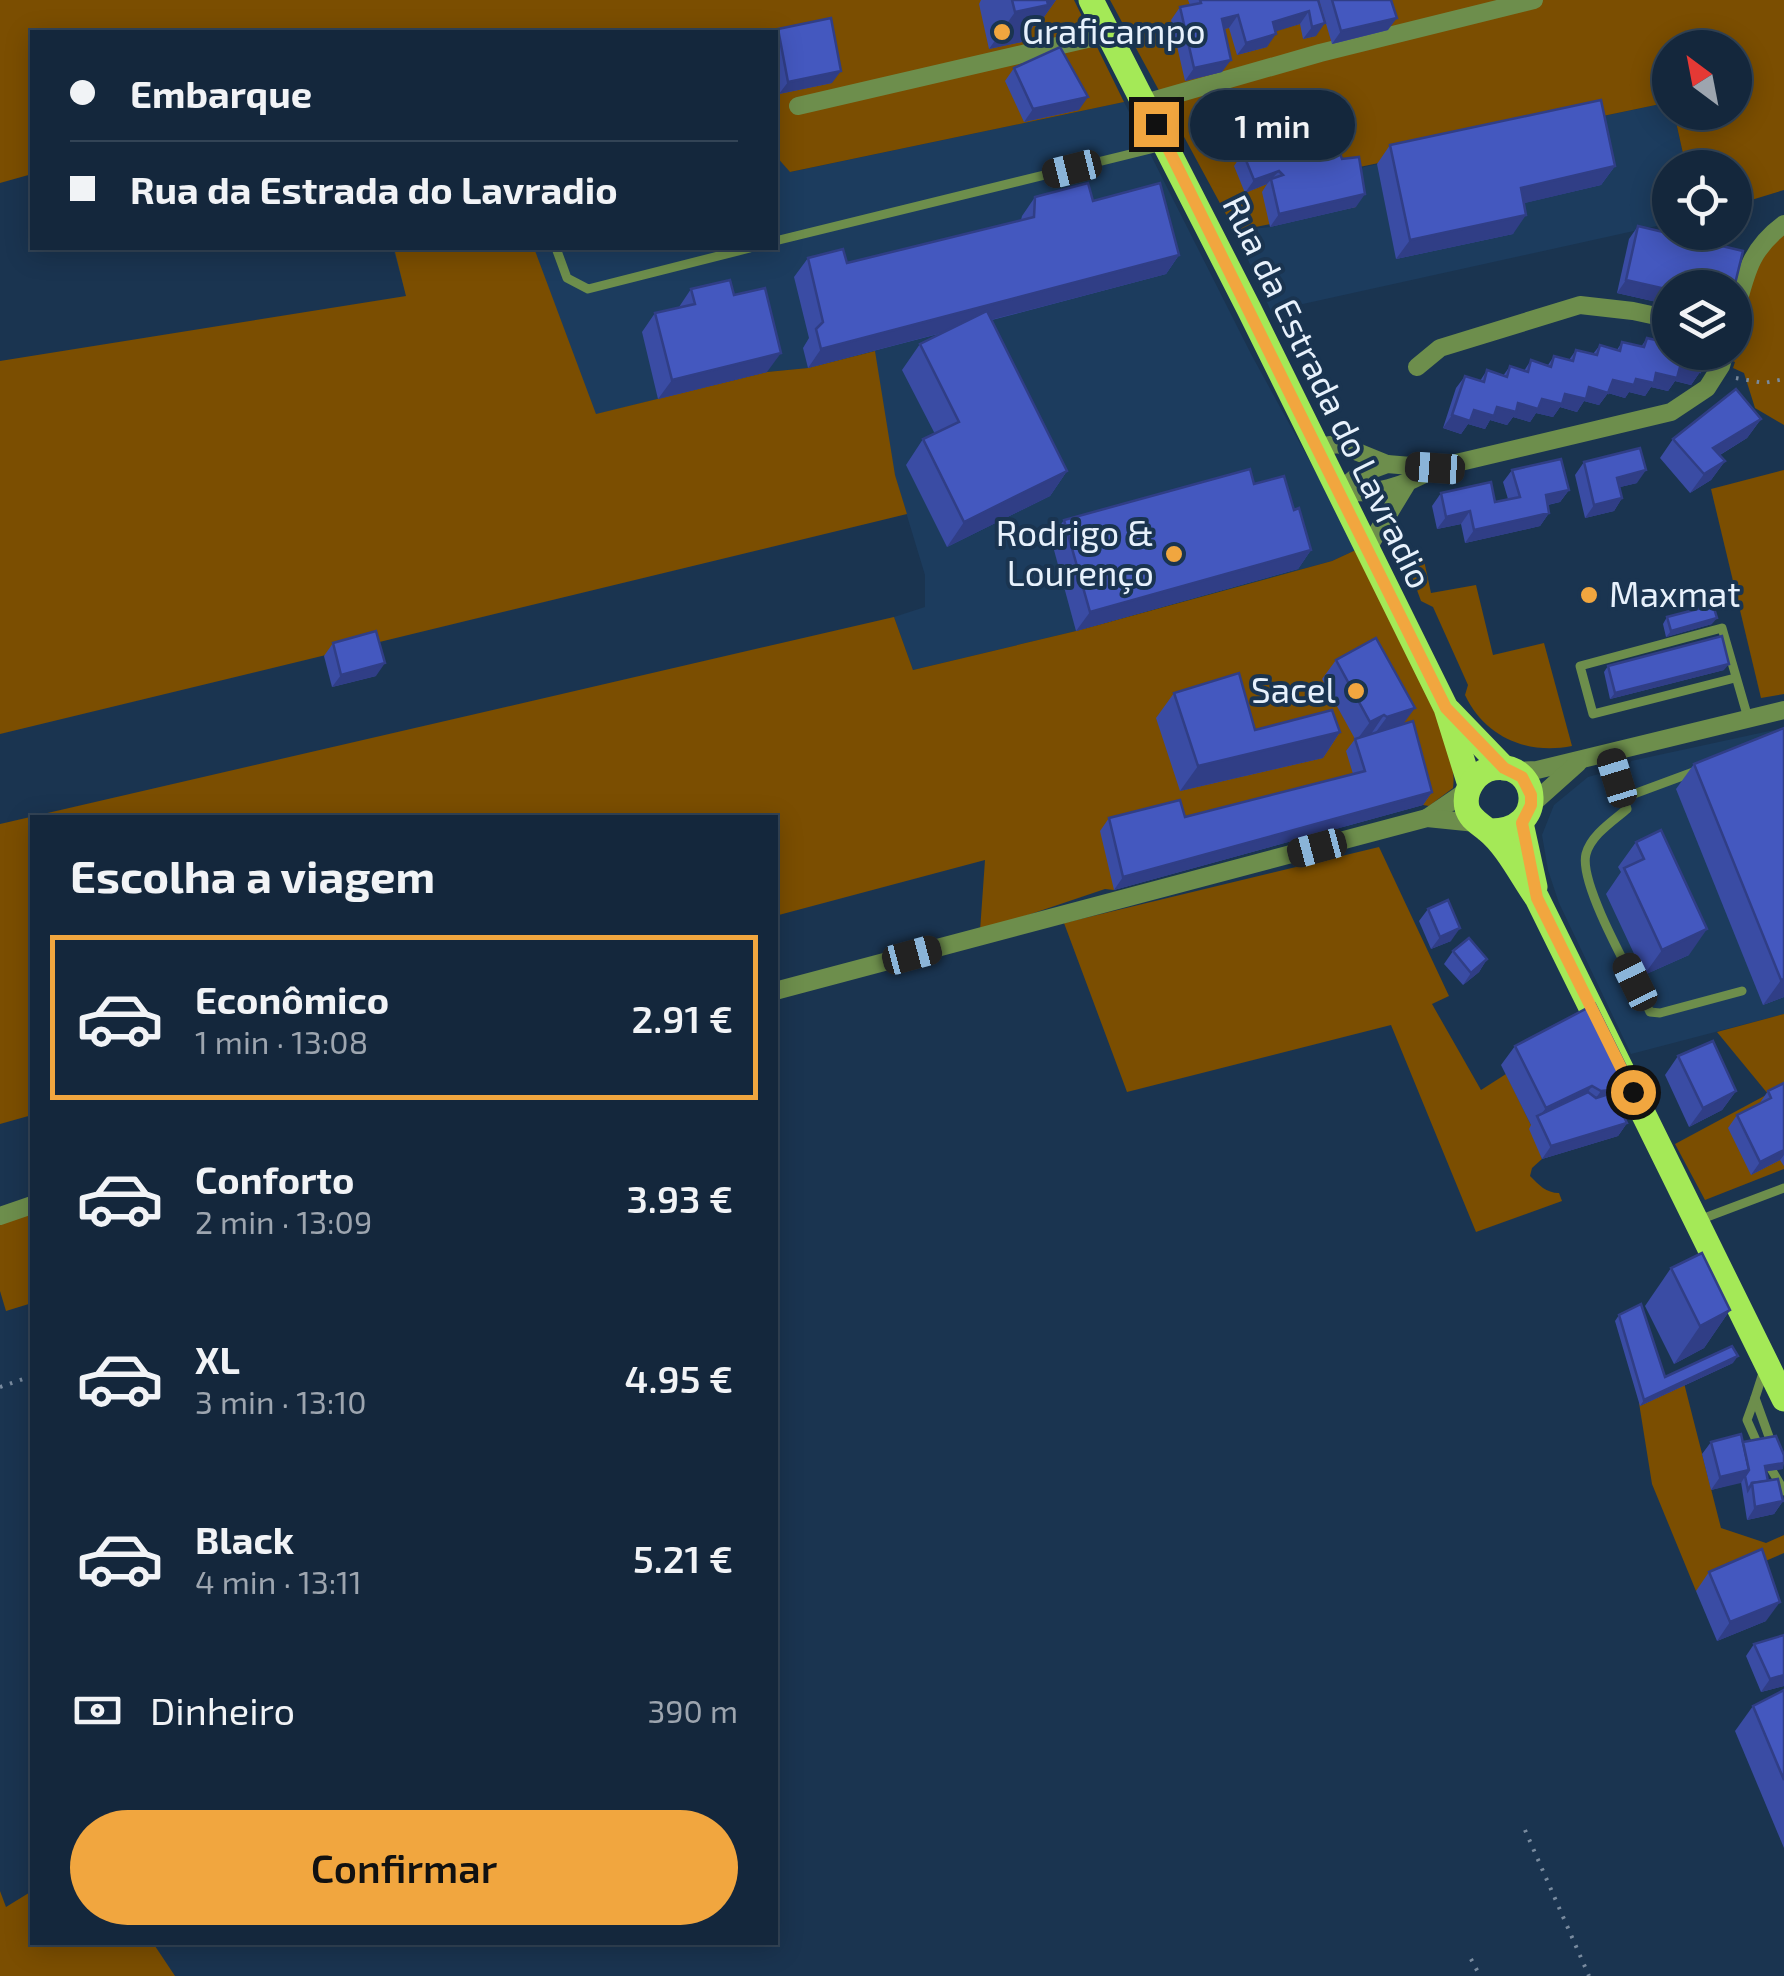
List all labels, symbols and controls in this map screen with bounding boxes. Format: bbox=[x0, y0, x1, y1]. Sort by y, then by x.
place label: Graficampo bbox=[1022, 9, 1206, 51]
marker: Graficampo bbox=[991, 21, 1013, 43]
north arrow bbox=[1652, 30, 1752, 130]
map controls bbox=[1652, 30, 1752, 370]
text: Embarque bbox=[130, 70, 312, 116]
callout: 1 min bbox=[1191, 89, 1356, 159]
route end bbox=[1134, 102, 1179, 147]
text: 1 min bbox=[1235, 106, 1310, 144]
car bbox=[1039, 147, 1105, 191]
button: locate bbox=[1652, 150, 1752, 250]
text: Rua da Estrada do Lavradio bbox=[130, 166, 618, 212]
street label: Rua da Estrada do Lavradio bbox=[1215, 188, 1442, 595]
button: layers bbox=[1652, 270, 1752, 370]
car bbox=[1404, 451, 1466, 485]
place label: Rodrigo & Lourenço bbox=[996, 511, 1154, 595]
marker: Rodrigo & Lourenço bbox=[1163, 543, 1185, 565]
place label: Maxmat bbox=[1609, 572, 1741, 614]
marker: Maxmat bbox=[1578, 584, 1600, 606]
place label: Sacel bbox=[1251, 668, 1337, 710]
marker: Sacel bbox=[1345, 680, 1367, 702]
car bbox=[1594, 745, 1640, 811]
car bbox=[1284, 826, 1350, 870]
text: Escolha a viagem bbox=[70, 848, 435, 902]
car bbox=[879, 933, 945, 977]
car bbox=[1608, 948, 1662, 1016]
icon: car bbox=[75, 973, 165, 1063]
text: Econômico bbox=[195, 976, 389, 1022]
text: 2.91 € bbox=[632, 995, 733, 1041]
text: 1 min · 13:08 bbox=[195, 1022, 368, 1060]
route start bbox=[1611, 1070, 1656, 1115]
icon: car bbox=[75, 1153, 165, 1243]
text: Conforto bbox=[195, 1156, 354, 1202]
text: 3.93 € bbox=[626, 1175, 733, 1221]
text: 2 min · 13:09 bbox=[195, 1202, 372, 1240]
icon: car bbox=[75, 1333, 165, 1423]
text: XL bbox=[195, 1336, 240, 1382]
text: 4.95 € bbox=[625, 1355, 733, 1401]
text: 3 min · 13:10 bbox=[195, 1382, 366, 1420]
icon: car bbox=[75, 1513, 165, 1603]
text: Black bbox=[195, 1516, 294, 1562]
text: 5.21 € bbox=[633, 1535, 733, 1581]
text: 4 min · 13:11 bbox=[195, 1562, 362, 1600]
icon: cash bbox=[70, 1683, 125, 1738]
text: Dinheiro bbox=[150, 1687, 295, 1733]
text: 390 m bbox=[647, 1691, 738, 1729]
button: Confirmar bbox=[70, 1810, 738, 1925]

